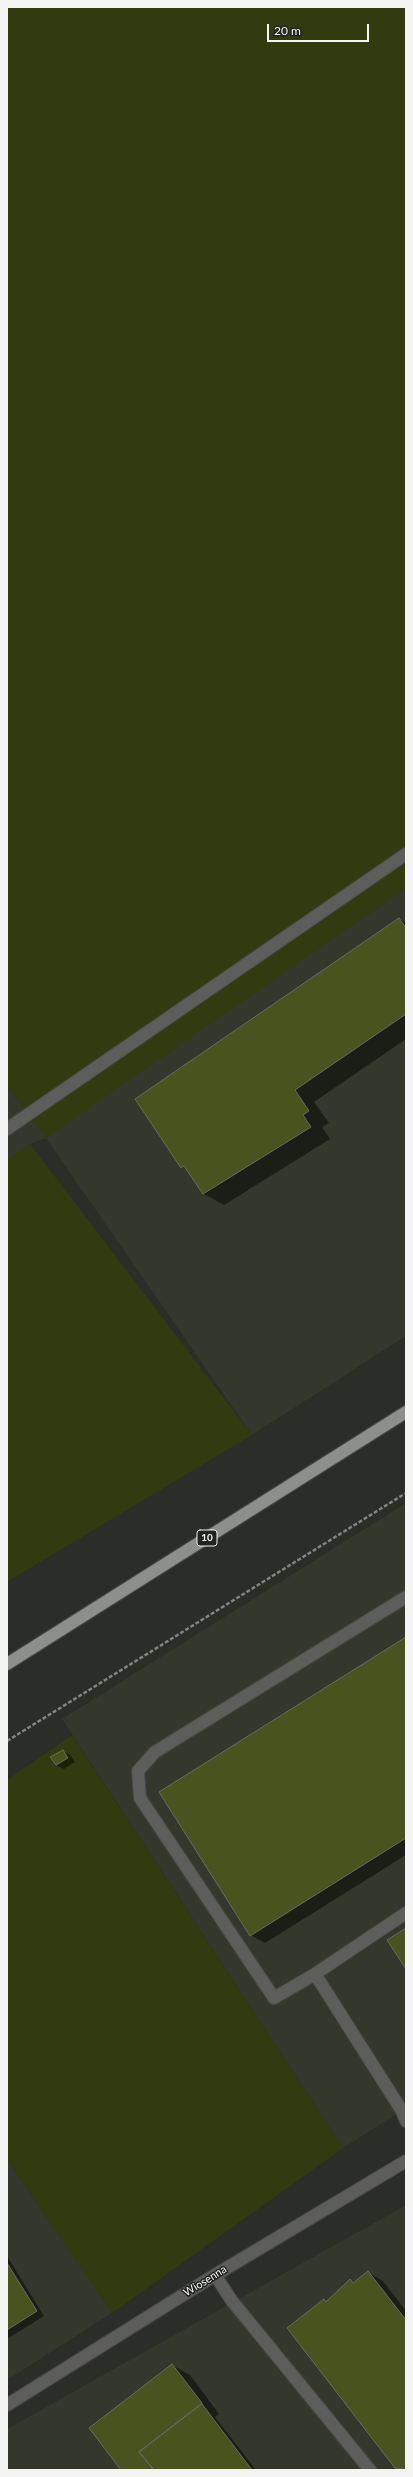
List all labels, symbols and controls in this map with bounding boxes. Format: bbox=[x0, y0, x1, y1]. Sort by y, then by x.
scale bar bbox=[269, 16, 371, 42]
text: 20 m bbox=[274, 23, 301, 38]
road number: 10 bbox=[197, 1530, 217, 1546]
street label: Wiosenna bbox=[181, 2263, 229, 2299]

